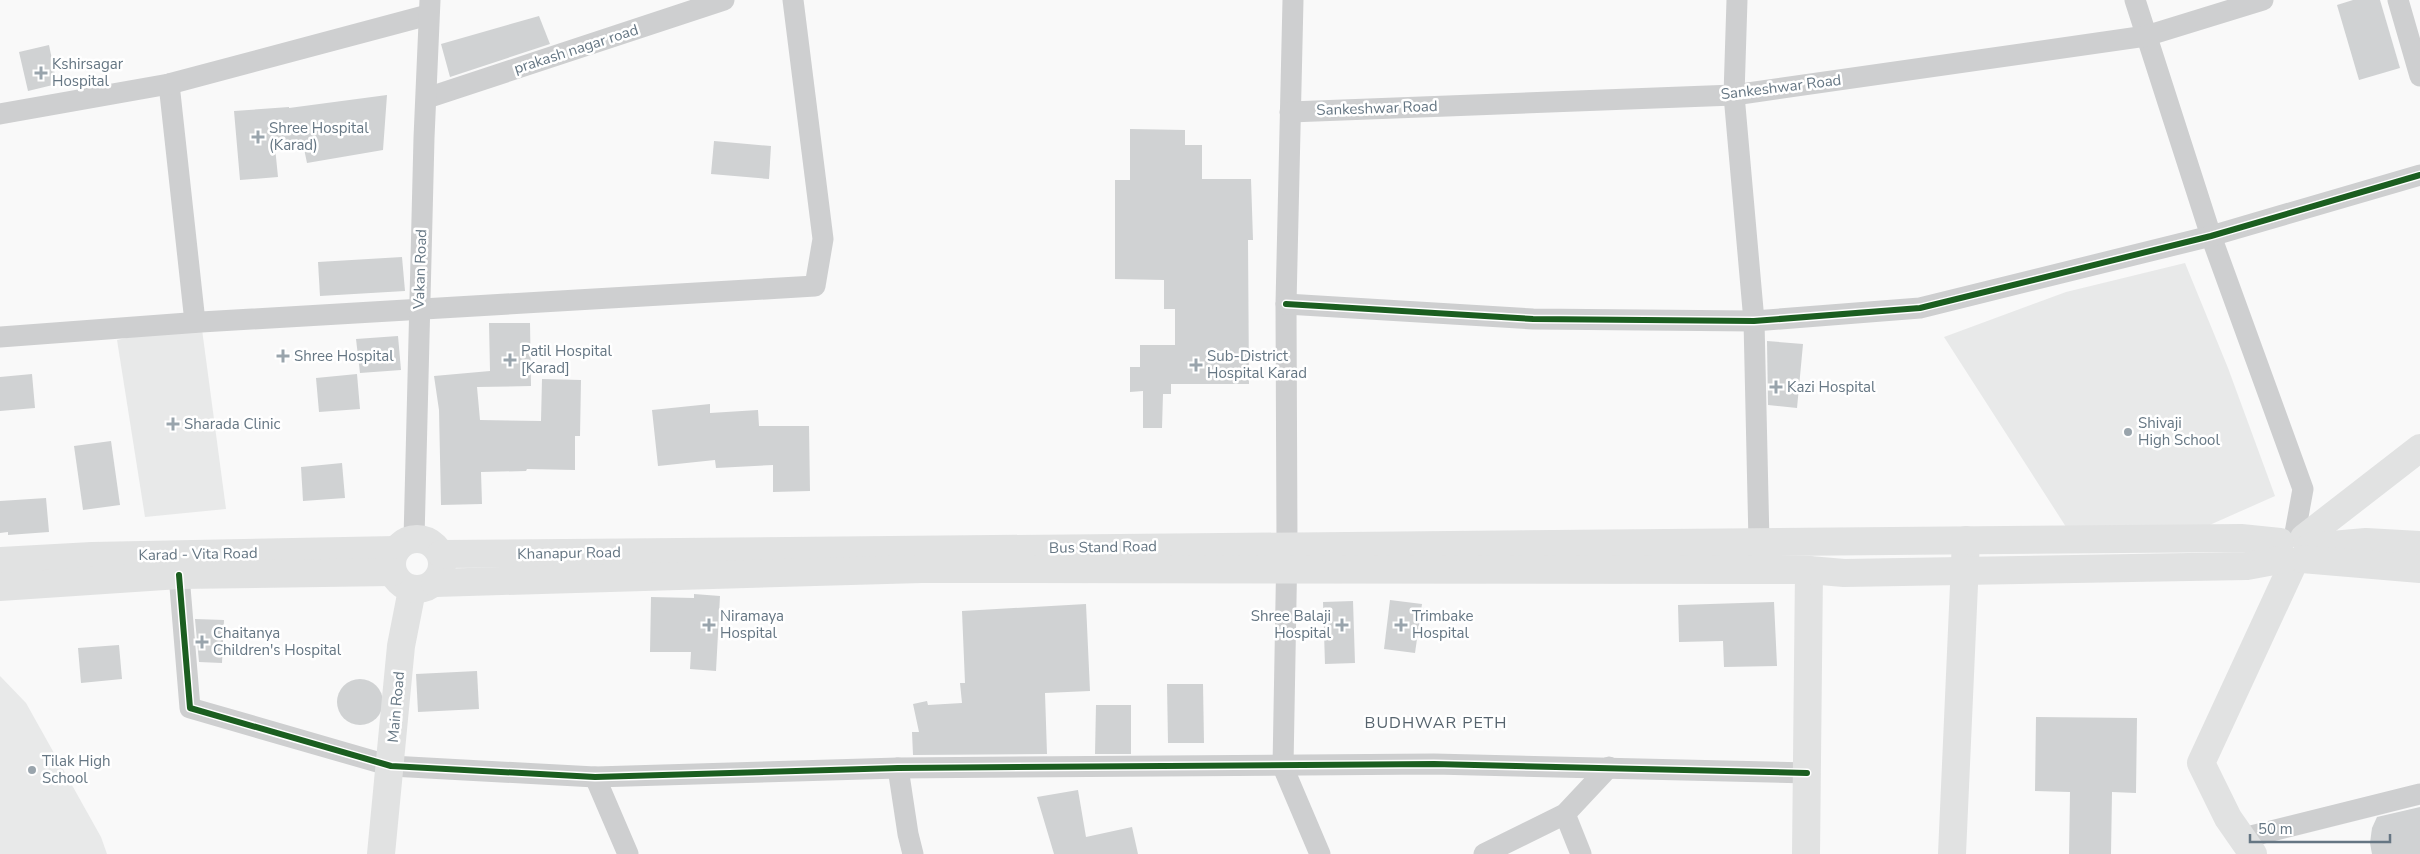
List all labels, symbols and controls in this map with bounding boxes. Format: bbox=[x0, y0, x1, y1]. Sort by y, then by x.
street label: prakash nagar road bbox=[511, 19, 641, 79]
place label: Kshirsagar Hospital bbox=[52, 54, 124, 91]
marker: Kshirsagar Hospital bbox=[34, 66, 48, 80]
street label: Sankeshwar Road bbox=[1720, 70, 1842, 104]
street label: Sankeshwar Road bbox=[1316, 96, 1438, 120]
place label: Shree Hospital (Karad) bbox=[269, 118, 369, 155]
marker: Shree Hospital (Karad) bbox=[251, 130, 265, 144]
street label: Vakan Road bbox=[409, 229, 431, 310]
place label: Patil Hospital [Karad] bbox=[521, 341, 613, 378]
place label: Shree Hospital bbox=[294, 346, 394, 366]
place label: Sub-District Hospital Karad bbox=[1207, 346, 1307, 383]
marker: Shree Hospital bbox=[276, 349, 290, 363]
marker: Patil Hospital [Karad] bbox=[503, 353, 517, 367]
marker: Sub-District Hospital Karad bbox=[1189, 358, 1203, 372]
place label: Kazi Hospital bbox=[1787, 377, 1876, 397]
marker: Kazi Hospital bbox=[1769, 380, 1783, 394]
place label: Shivaji High School bbox=[2138, 413, 2220, 450]
place label: Sharada Clinic bbox=[184, 414, 281, 434]
marker: Sharada Clinic bbox=[166, 417, 180, 431]
marker: Shivaji High School bbox=[2122, 426, 2134, 438]
street label: Bus Stand Road bbox=[1049, 536, 1157, 558]
street label: Khanapur Road bbox=[517, 542, 621, 564]
street label: Karad - Vita Road bbox=[138, 543, 258, 565]
place label: Niramaya Hospital bbox=[720, 606, 784, 643]
place label: Shree Balaji Hospital bbox=[1251, 606, 1332, 643]
place label: Trimbake Hospital bbox=[1412, 606, 1474, 643]
marker: Niramaya Hospital bbox=[702, 618, 716, 632]
marker: Shree Balaji Hospital bbox=[1335, 618, 1349, 632]
marker: Trimbake Hospital bbox=[1394, 618, 1408, 632]
place label: Chaitanya Children's Hospital bbox=[213, 623, 342, 660]
marker: Chaitanya Children's Hospital bbox=[195, 635, 209, 649]
street label: Main Road bbox=[383, 670, 409, 744]
district label: BUDHWAR PETH bbox=[1365, 712, 1507, 734]
place label: Tilak High School bbox=[42, 751, 110, 788]
marker: Tilak High School bbox=[26, 764, 38, 776]
scale bar bbox=[2250, 812, 2390, 844]
text: 50 m bbox=[2258, 819, 2293, 839]

